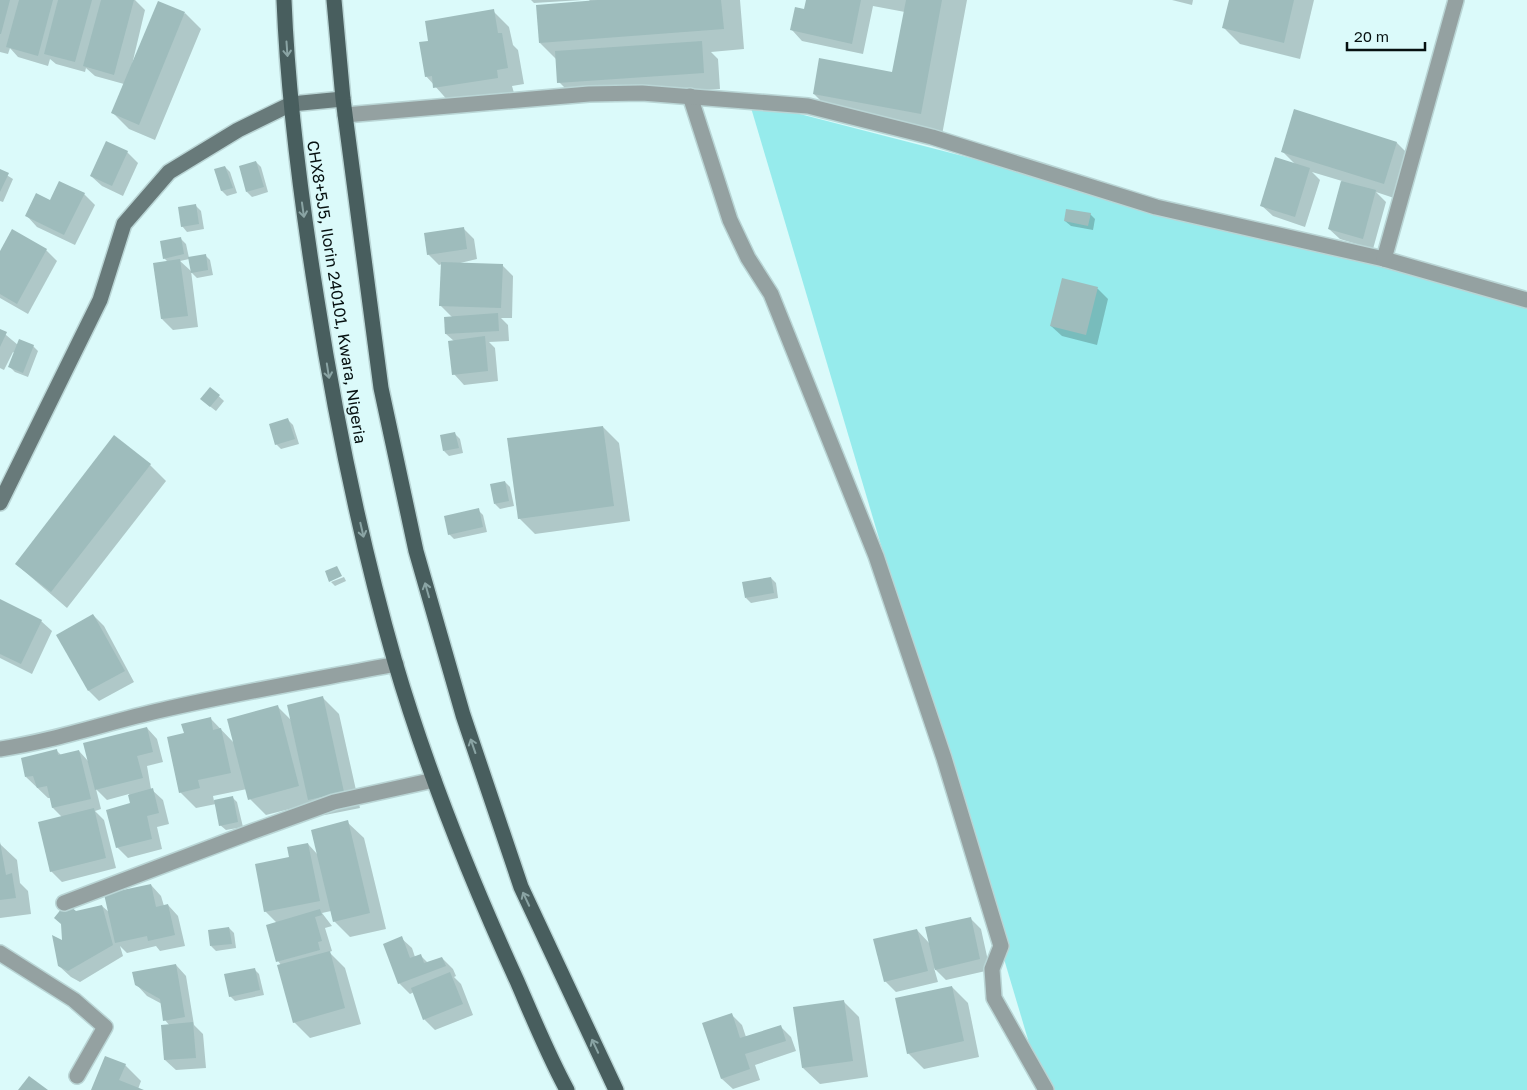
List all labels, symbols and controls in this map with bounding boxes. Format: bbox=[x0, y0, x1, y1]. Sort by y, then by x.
scale bar bbox=[1347, 20, 1424, 52]
text: 20 m bbox=[1354, 27, 1389, 45]
one-way arrow bbox=[282, 40, 292, 56]
street label: CHX8+5J5, Ilorin 240101, Kwara, Nigeria bbox=[303, 139, 371, 445]
one-way arrow bbox=[298, 202, 308, 218]
one-way arrow bbox=[324, 362, 334, 378]
one-way arrow bbox=[358, 521, 367, 537]
one-way arrow bbox=[421, 582, 431, 598]
one-way arrow bbox=[468, 738, 477, 754]
one-way arrow bbox=[521, 892, 531, 907]
one-way arrow bbox=[589, 1039, 599, 1054]

